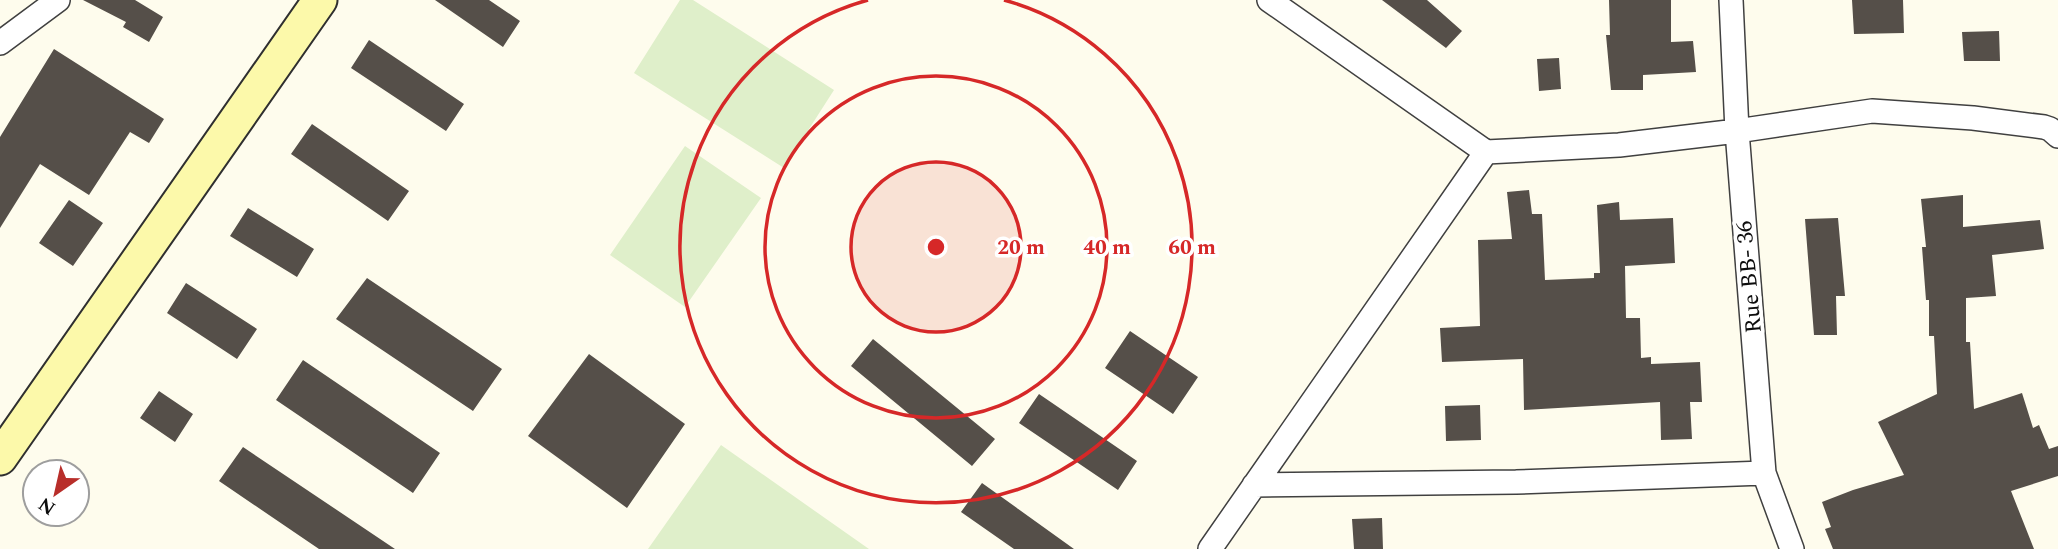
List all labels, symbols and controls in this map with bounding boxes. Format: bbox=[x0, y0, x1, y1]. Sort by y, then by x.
street label: Rue BB- 36 bbox=[1727, 219, 1772, 335]
text: 20 m bbox=[997, 232, 1045, 264]
text: 40 m bbox=[1083, 232, 1131, 264]
text: 60 m bbox=[1168, 232, 1216, 264]
centre of rings bbox=[924, 235, 948, 259]
north arrow bbox=[21, 458, 91, 528]
text: N bbox=[33, 489, 62, 522]

